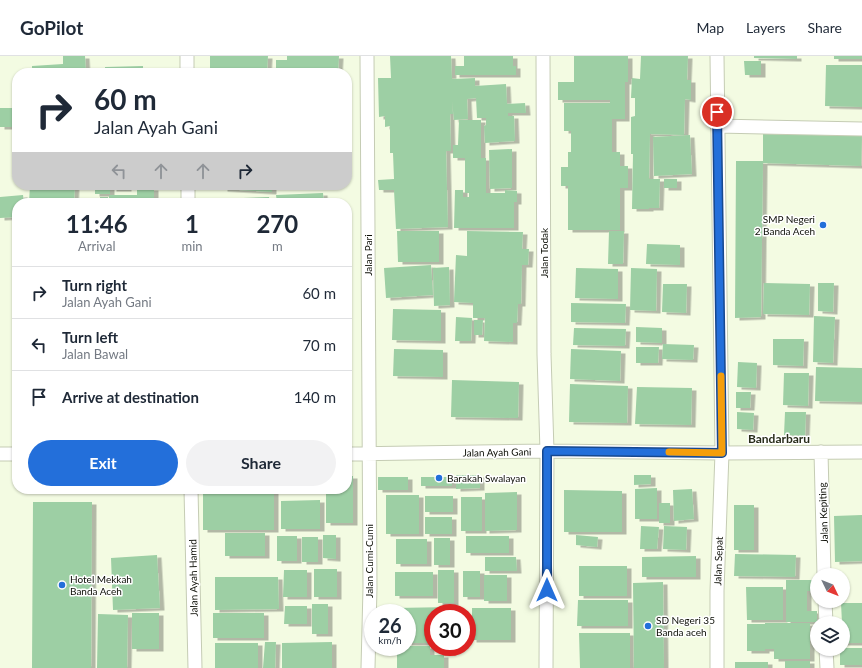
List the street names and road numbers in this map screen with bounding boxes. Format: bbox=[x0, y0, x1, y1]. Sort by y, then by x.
street label: Jalan Todak bbox=[538, 227, 550, 278]
street label: Jalan Pari bbox=[362, 234, 374, 276]
street label: Jalan Ayah Gani bbox=[462, 445, 532, 459]
street label: Jalan Kepiting bbox=[816, 482, 830, 544]
street label: Jalan Cumi-Cumi bbox=[363, 524, 375, 598]
street label: Jalan Sepat bbox=[711, 536, 725, 586]
street label: Jalan Ayah Hamid bbox=[186, 539, 200, 617]

